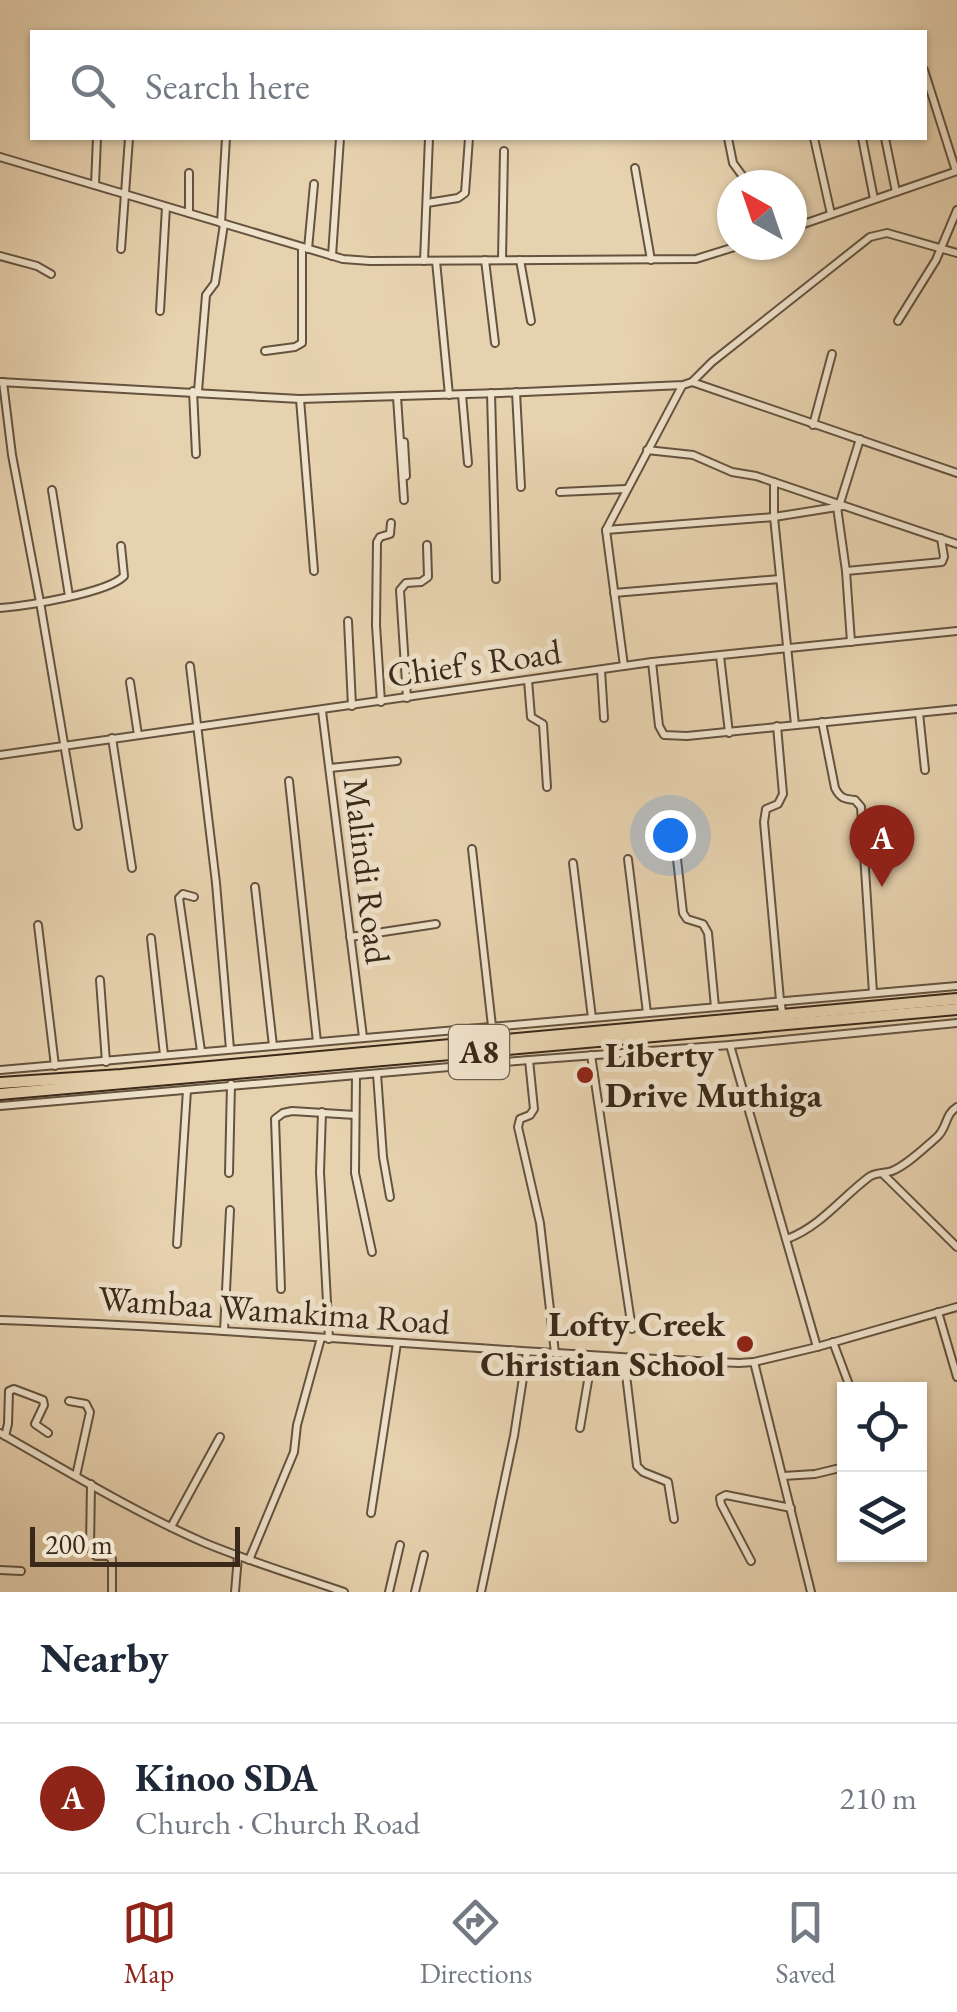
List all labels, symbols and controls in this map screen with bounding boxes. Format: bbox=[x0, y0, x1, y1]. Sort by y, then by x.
search box bbox=[30, 30, 927, 140]
icon: search bbox=[65, 58, 120, 113]
text: Search here bbox=[145, 61, 310, 110]
north arrow bbox=[717, 170, 807, 260]
street label: Chief's Road bbox=[384, 628, 564, 697]
street label: Malindi Road bbox=[334, 775, 401, 967]
pin: A bbox=[850, 804, 914, 887]
your location bbox=[645, 810, 696, 861]
road number: A8 bbox=[449, 1025, 509, 1079]
place label: Liberty Drive Muthiga bbox=[605, 1032, 823, 1117]
marker: Liberty Drive Muthiga bbox=[574, 1064, 596, 1086]
street label: Wambaa Wamakima Road bbox=[97, 1275, 452, 1344]
place label: Lofty Creek Christian School bbox=[480, 1301, 726, 1386]
marker: Lofty Creek Christian School bbox=[734, 1333, 756, 1355]
map controls bbox=[837, 1382, 927, 1562]
button: locate bbox=[837, 1382, 927, 1472]
button: layers bbox=[837, 1472, 927, 1562]
scale bar bbox=[30, 1522, 240, 1566]
text: 200 m bbox=[45, 1526, 113, 1562]
text: Nearby bbox=[40, 1630, 169, 1685]
text: Kinoo SDA bbox=[135, 1753, 318, 1802]
text: A bbox=[61, 1777, 84, 1819]
text: 210 m bbox=[840, 1777, 917, 1819]
text: Church · Church Road bbox=[135, 1802, 420, 1844]
tab: Map bbox=[122, 1895, 177, 1991]
tab: Directions bbox=[420, 1895, 532, 1991]
tab: Saved bbox=[775, 1895, 835, 1991]

